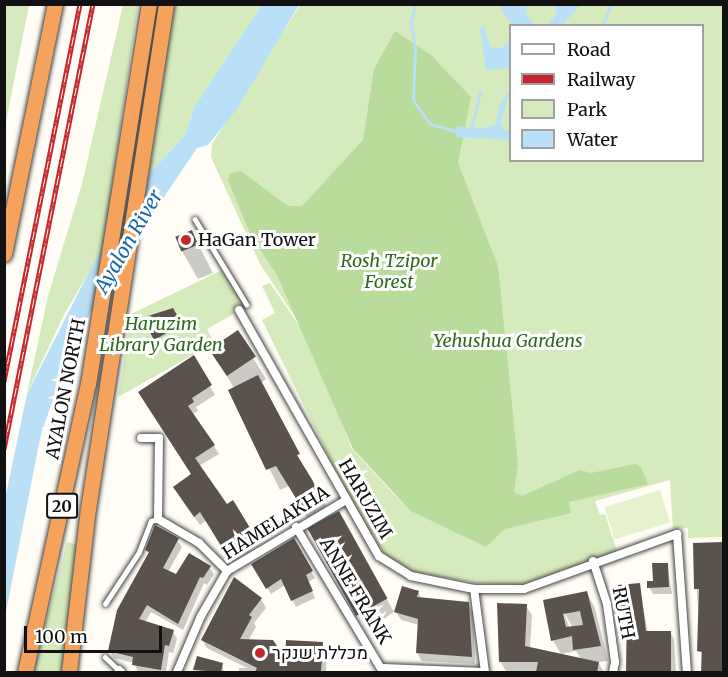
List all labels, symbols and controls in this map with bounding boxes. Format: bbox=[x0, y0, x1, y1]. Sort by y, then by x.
legend bbox=[509, 24, 704, 162]
text: Road bbox=[567, 38, 611, 61]
text: Railway bbox=[567, 68, 635, 91]
text: Park bbox=[567, 98, 607, 121]
text: Water bbox=[567, 128, 618, 151]
water label: Ayalon River bbox=[89, 185, 167, 297]
place label: HaGan Tower bbox=[198, 229, 316, 251]
marker: HaGan Tower bbox=[179, 233, 193, 247]
park label: Rosh Tzipor Forest bbox=[340, 251, 438, 294]
park label: Haruzim Library Garden bbox=[99, 314, 223, 356]
street label: AYALON NORTH bbox=[42, 317, 90, 461]
park label: Yehushua Gardens bbox=[433, 330, 583, 352]
street label: HARUZIM bbox=[334, 455, 396, 543]
street label: HAMELAKHA bbox=[219, 482, 333, 564]
road number: 20 bbox=[46, 493, 78, 519]
street label: ANNE FRANK bbox=[315, 534, 395, 648]
street label: RUTH bbox=[607, 585, 639, 641]
scale bar bbox=[27, 614, 165, 652]
text: 100 m bbox=[35, 625, 88, 648]
place label: מכללת שנקר bbox=[272, 642, 368, 664]
marker: מכללת שנקר bbox=[253, 646, 267, 660]

